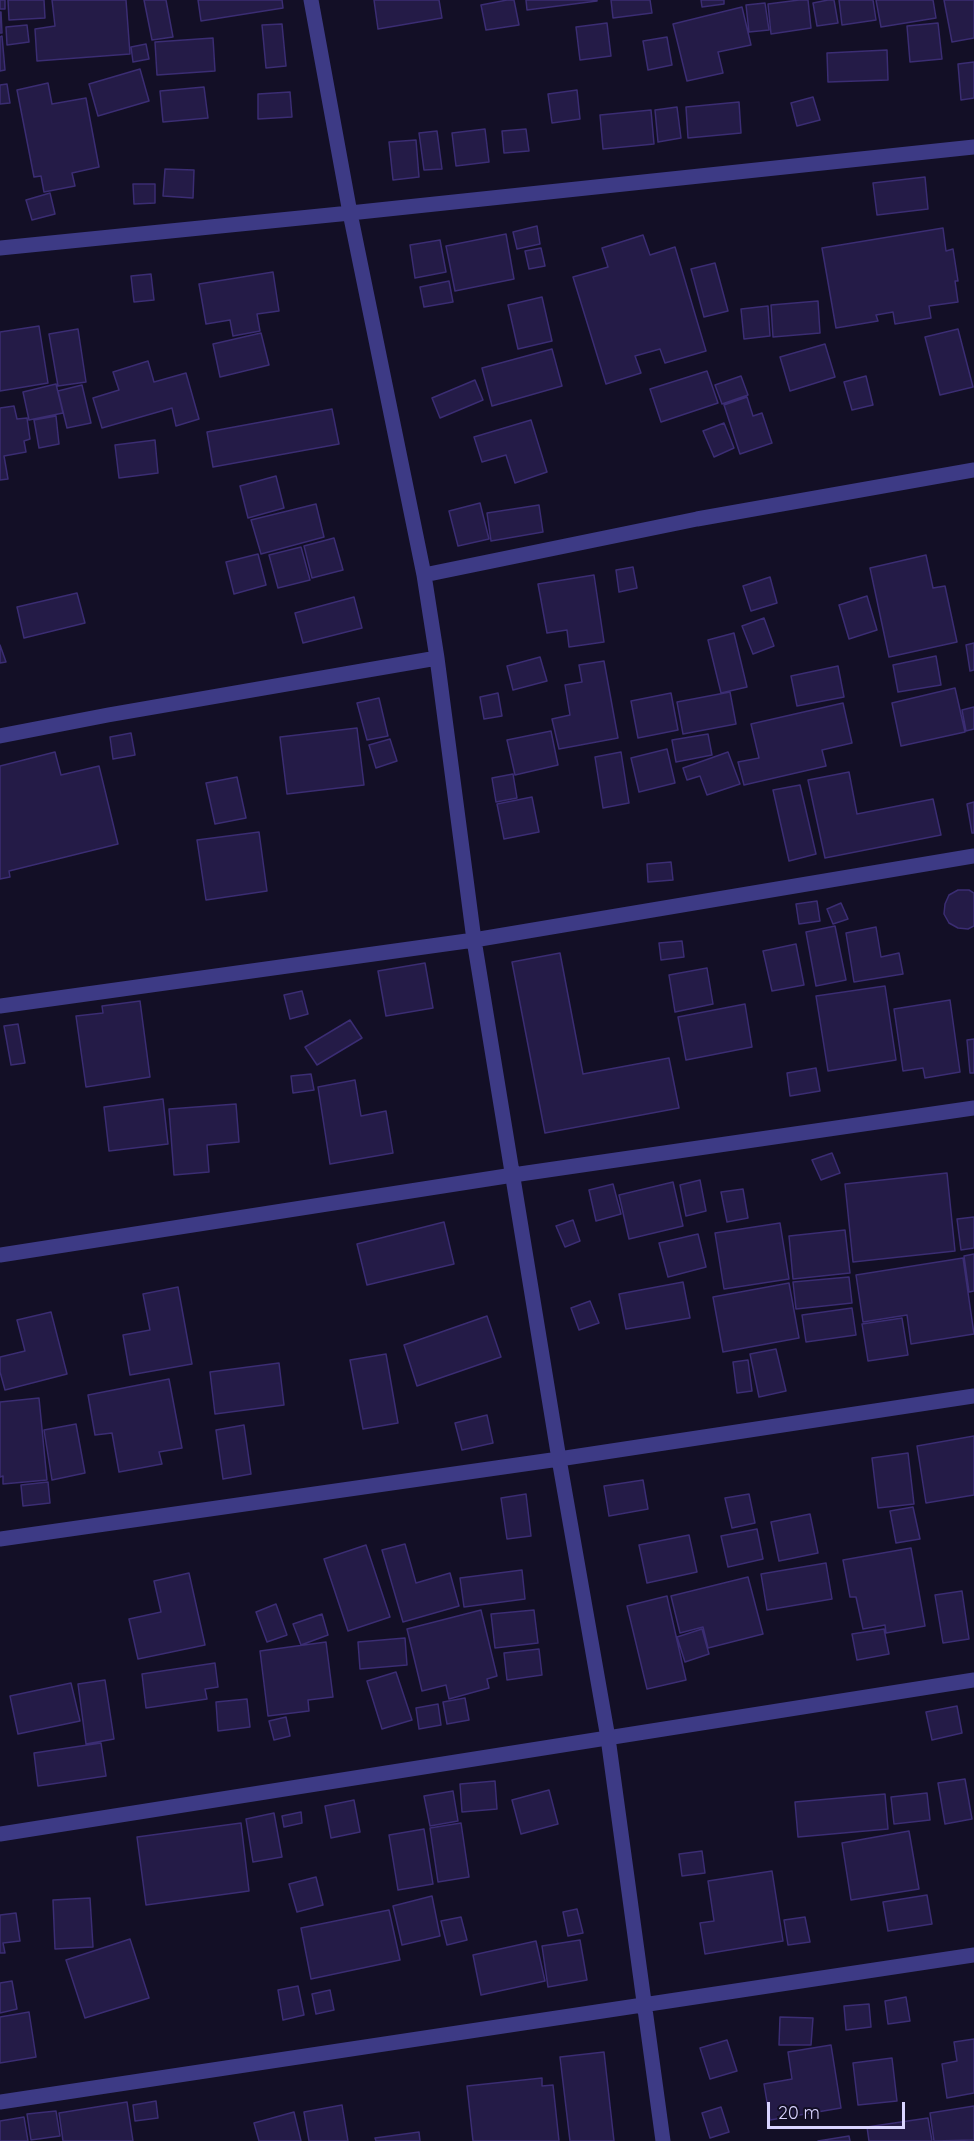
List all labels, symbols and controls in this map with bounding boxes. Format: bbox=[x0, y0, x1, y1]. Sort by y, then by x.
scale bar bbox=[770, 2090, 908, 2128]
text: 20 m bbox=[778, 2101, 820, 2124]

